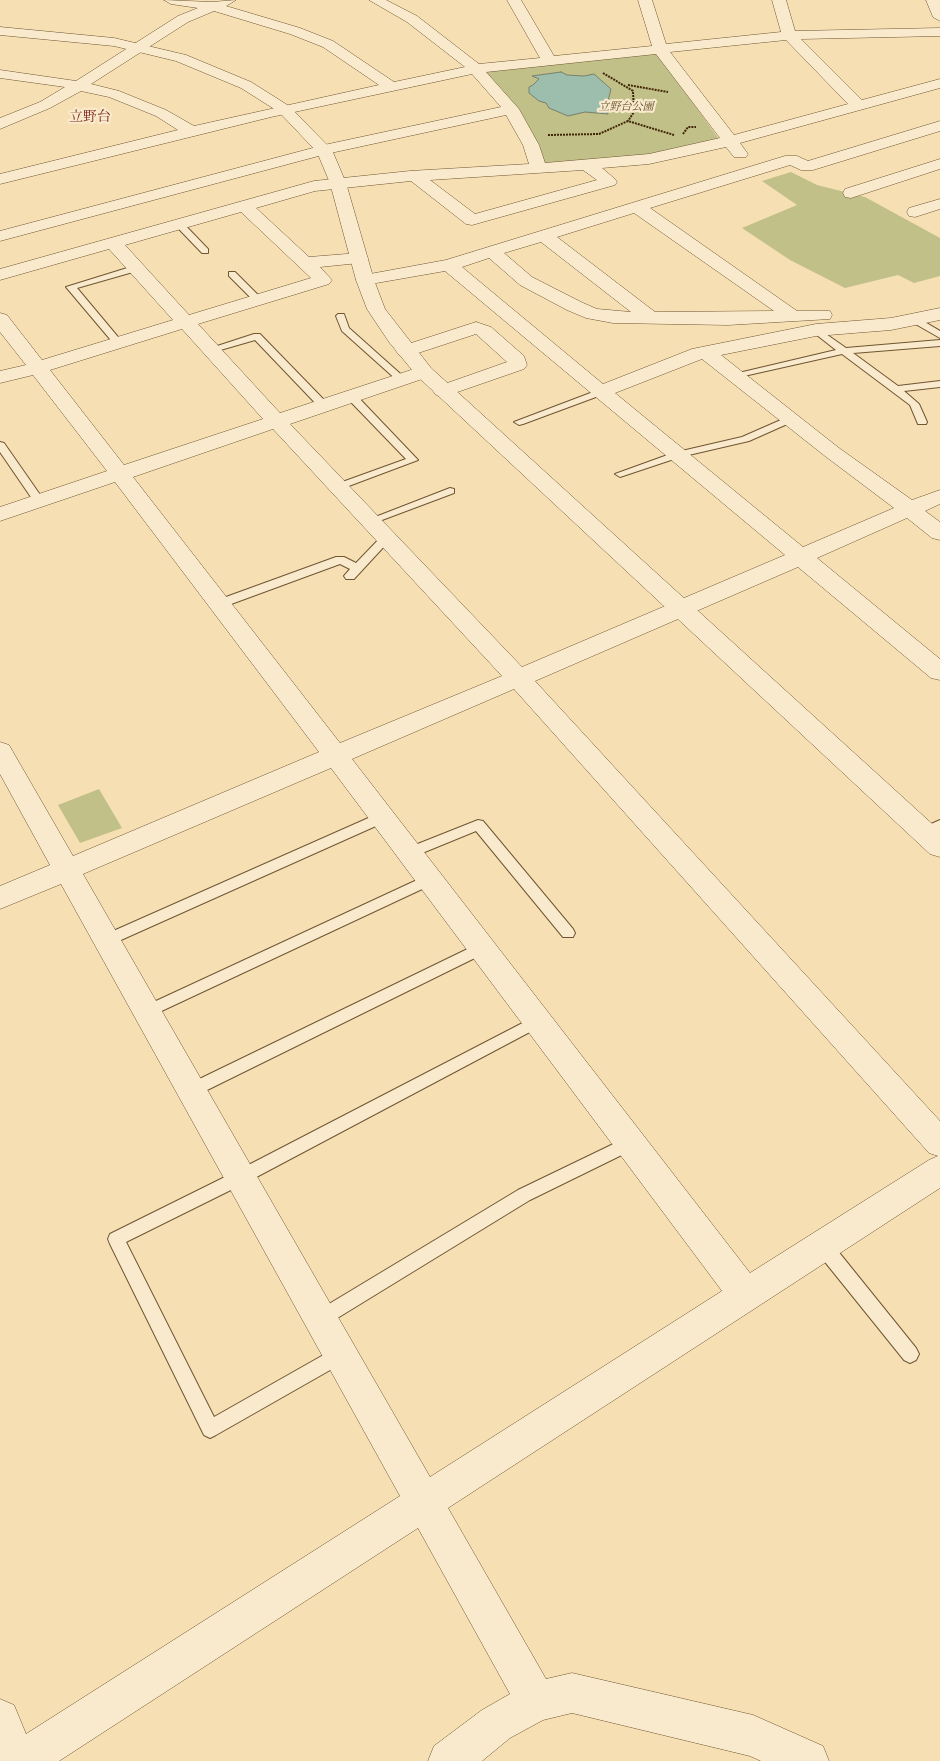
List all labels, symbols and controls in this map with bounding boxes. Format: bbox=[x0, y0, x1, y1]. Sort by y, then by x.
park label: 立野台公園 bbox=[599, 100, 653, 114]
district label: 立野台 bbox=[69, 109, 111, 125]

